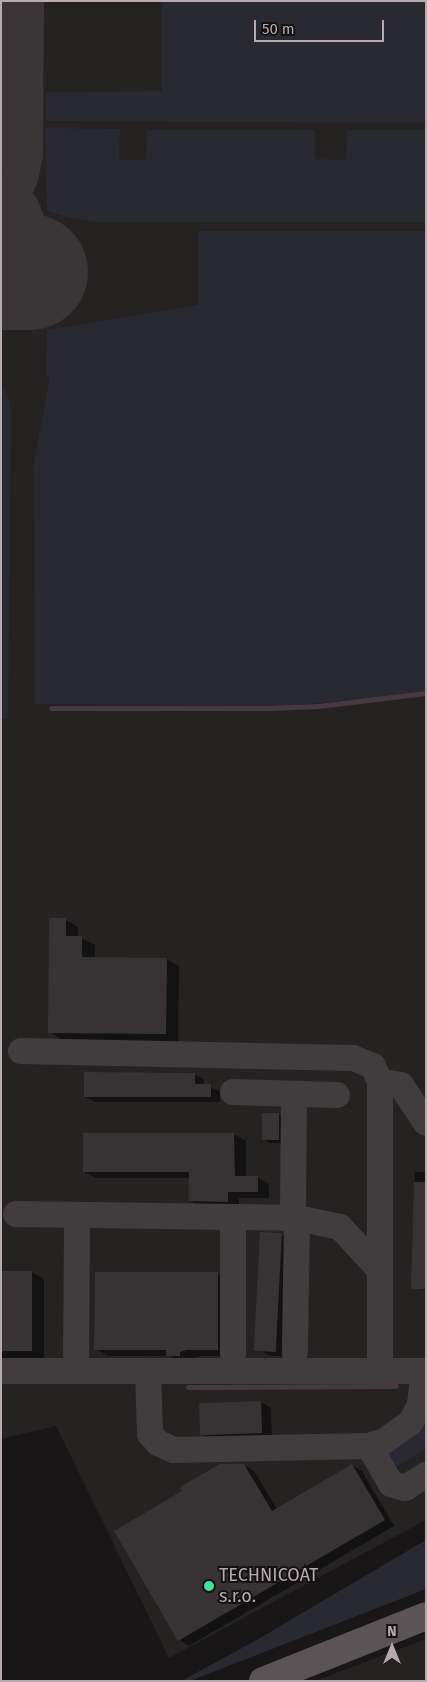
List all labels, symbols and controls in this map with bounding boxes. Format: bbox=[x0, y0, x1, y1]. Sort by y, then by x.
scale bar bbox=[257, 10, 387, 42]
text: 50 m bbox=[262, 20, 295, 38]
place label: TECHNICOAT s.r.o. bbox=[219, 1565, 318, 1608]
marker: TECHNICOAT s.r.o. bbox=[203, 1580, 215, 1592]
north arrow bbox=[367, 1622, 417, 1672]
text: N bbox=[387, 1623, 397, 1640]

